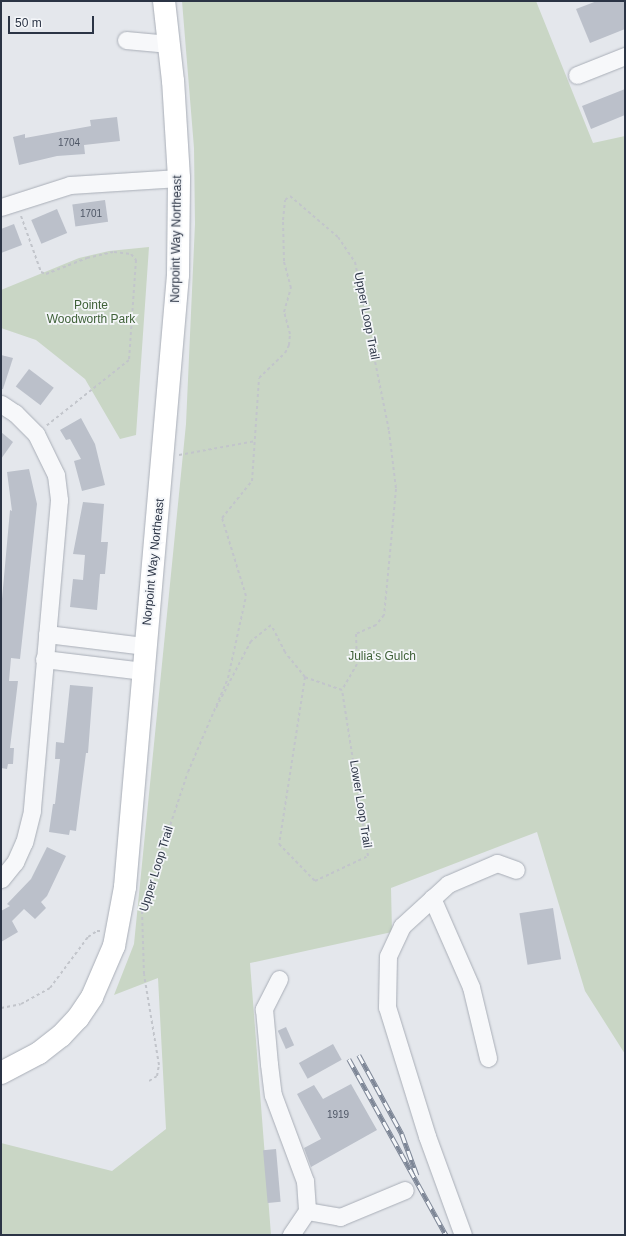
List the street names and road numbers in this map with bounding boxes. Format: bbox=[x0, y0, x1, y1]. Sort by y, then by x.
street label: Norpoint Way Northeast bbox=[169, 175, 185, 303]
street label: Upper Loop Trail bbox=[350, 271, 382, 361]
street label: Norpoint Way Northeast bbox=[140, 498, 168, 626]
street label: Lower Loop Trail bbox=[346, 759, 374, 849]
street label: Upper Loop Trail bbox=[137, 824, 177, 914]

